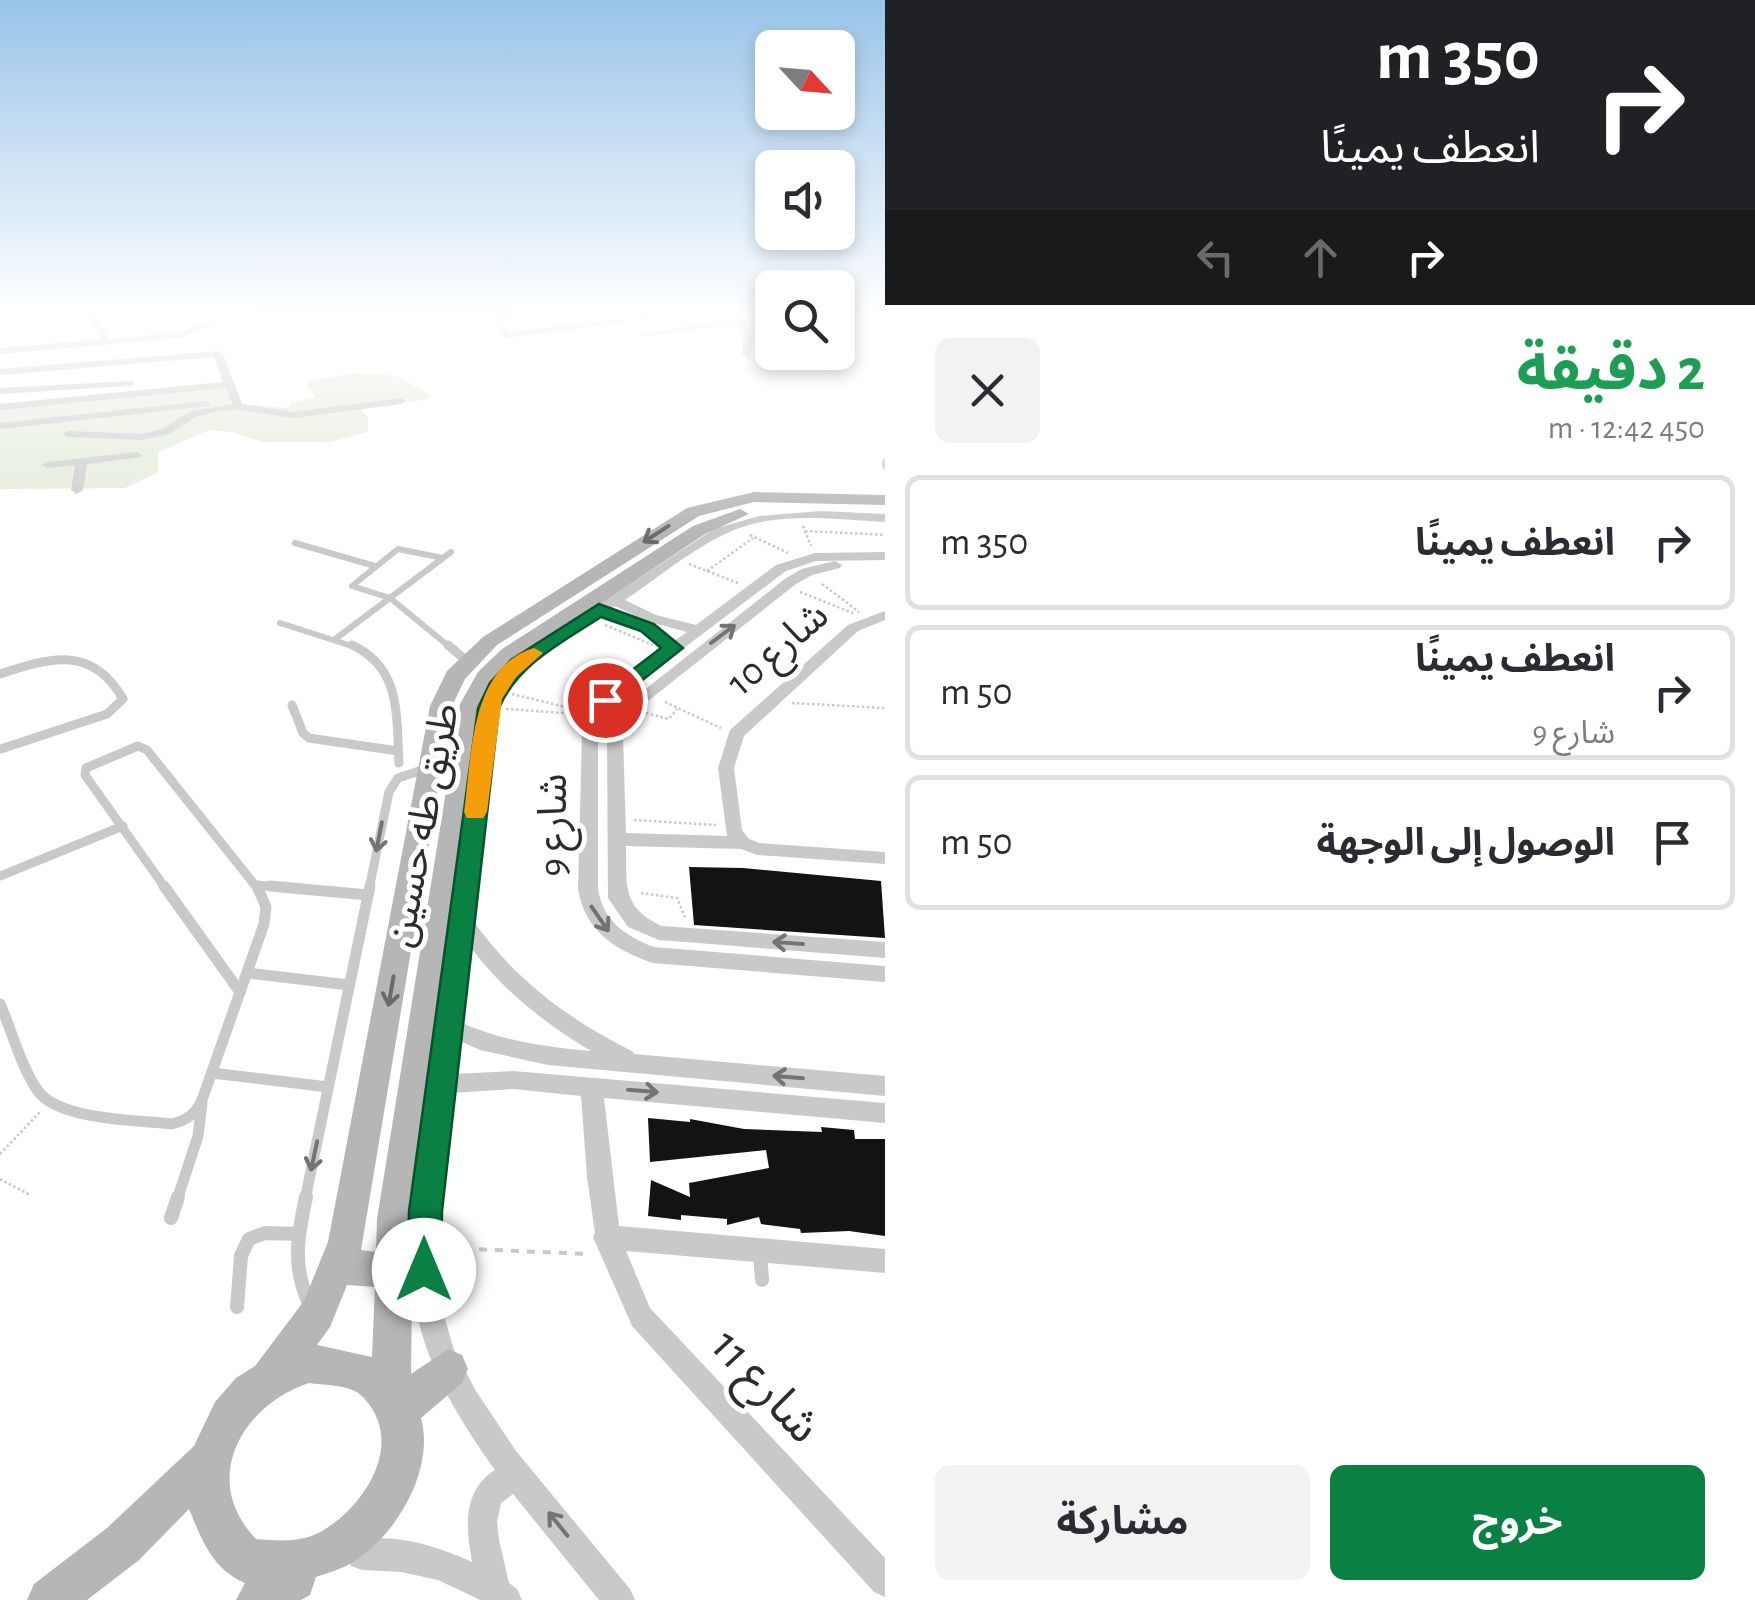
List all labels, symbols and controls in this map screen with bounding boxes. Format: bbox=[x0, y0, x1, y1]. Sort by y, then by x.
text: 350 m bbox=[1376, 22, 1540, 92]
north arrow bbox=[755, 30, 855, 130]
map controls bbox=[755, 30, 855, 370]
icon: right bbox=[1575, 40, 1705, 170]
text: انعطف يمينًا bbox=[1320, 126, 1540, 171]
button: sound bbox=[755, 150, 855, 250]
icon: left bbox=[1188, 230, 1243, 285]
icon: ahead bbox=[1293, 230, 1348, 285]
icon: right bbox=[1398, 230, 1453, 285]
button: search bbox=[755, 270, 855, 370]
button: close bbox=[935, 338, 1040, 443]
text: 2 دقيقة bbox=[1517, 341, 1705, 401]
text: 450 m · 12:42 bbox=[1548, 412, 1705, 444]
icon: right bbox=[1645, 515, 1700, 570]
one-way arrow bbox=[642, 523, 670, 544]
text: 350 m bbox=[940, 524, 1028, 562]
text: انعطف يمينًا bbox=[1415, 525, 1615, 563]
street label: شارع 10 bbox=[720, 595, 841, 709]
one-way arrow bbox=[709, 623, 736, 644]
text: انعطف يمينًا bbox=[1415, 641, 1615, 679]
pin bbox=[563, 658, 648, 743]
icon: right bbox=[1645, 665, 1700, 720]
icon: arrive bbox=[578, 673, 633, 728]
text: 50 m bbox=[940, 674, 1013, 712]
street label: طريق طه حسين bbox=[380, 700, 469, 951]
text: شارع 9 bbox=[1532, 717, 1615, 749]
street label: شارع 9 bbox=[534, 773, 582, 877]
icon: arrive bbox=[1645, 815, 1700, 870]
one-way arrow bbox=[369, 821, 388, 853]
text: 50 m bbox=[940, 824, 1013, 862]
text: الوصول إلى الوجهة bbox=[1317, 825, 1615, 863]
one-way arrow bbox=[589, 904, 610, 932]
one-way arrow bbox=[772, 933, 804, 952]
one-way arrow bbox=[381, 975, 400, 1007]
one-way arrow bbox=[772, 1068, 804, 1087]
one-way arrow bbox=[626, 1082, 659, 1101]
one-way arrow bbox=[303, 1139, 322, 1171]
position arrow bbox=[372, 1218, 476, 1322]
street label: شارع 11 bbox=[695, 1321, 828, 1459]
button: مشاركة bbox=[935, 1465, 1310, 1580]
button: خروج bbox=[1330, 1465, 1705, 1580]
one-way arrow bbox=[548, 1511, 569, 1538]

